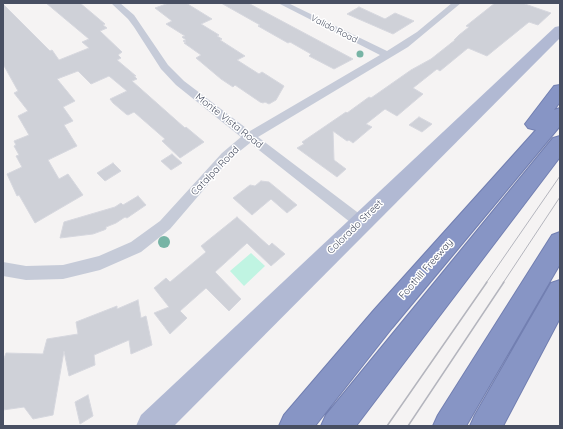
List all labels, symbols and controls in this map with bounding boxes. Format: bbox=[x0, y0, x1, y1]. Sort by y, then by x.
street label: Valido Road bbox=[309, 13, 359, 45]
street label: Monte Vista Road bbox=[193, 91, 265, 151]
street label: Catalpa Road bbox=[188, 144, 242, 198]
street label: Colorado Street bbox=[325, 197, 385, 257]
street label: Foothill Freeway bbox=[397, 236, 455, 302]

